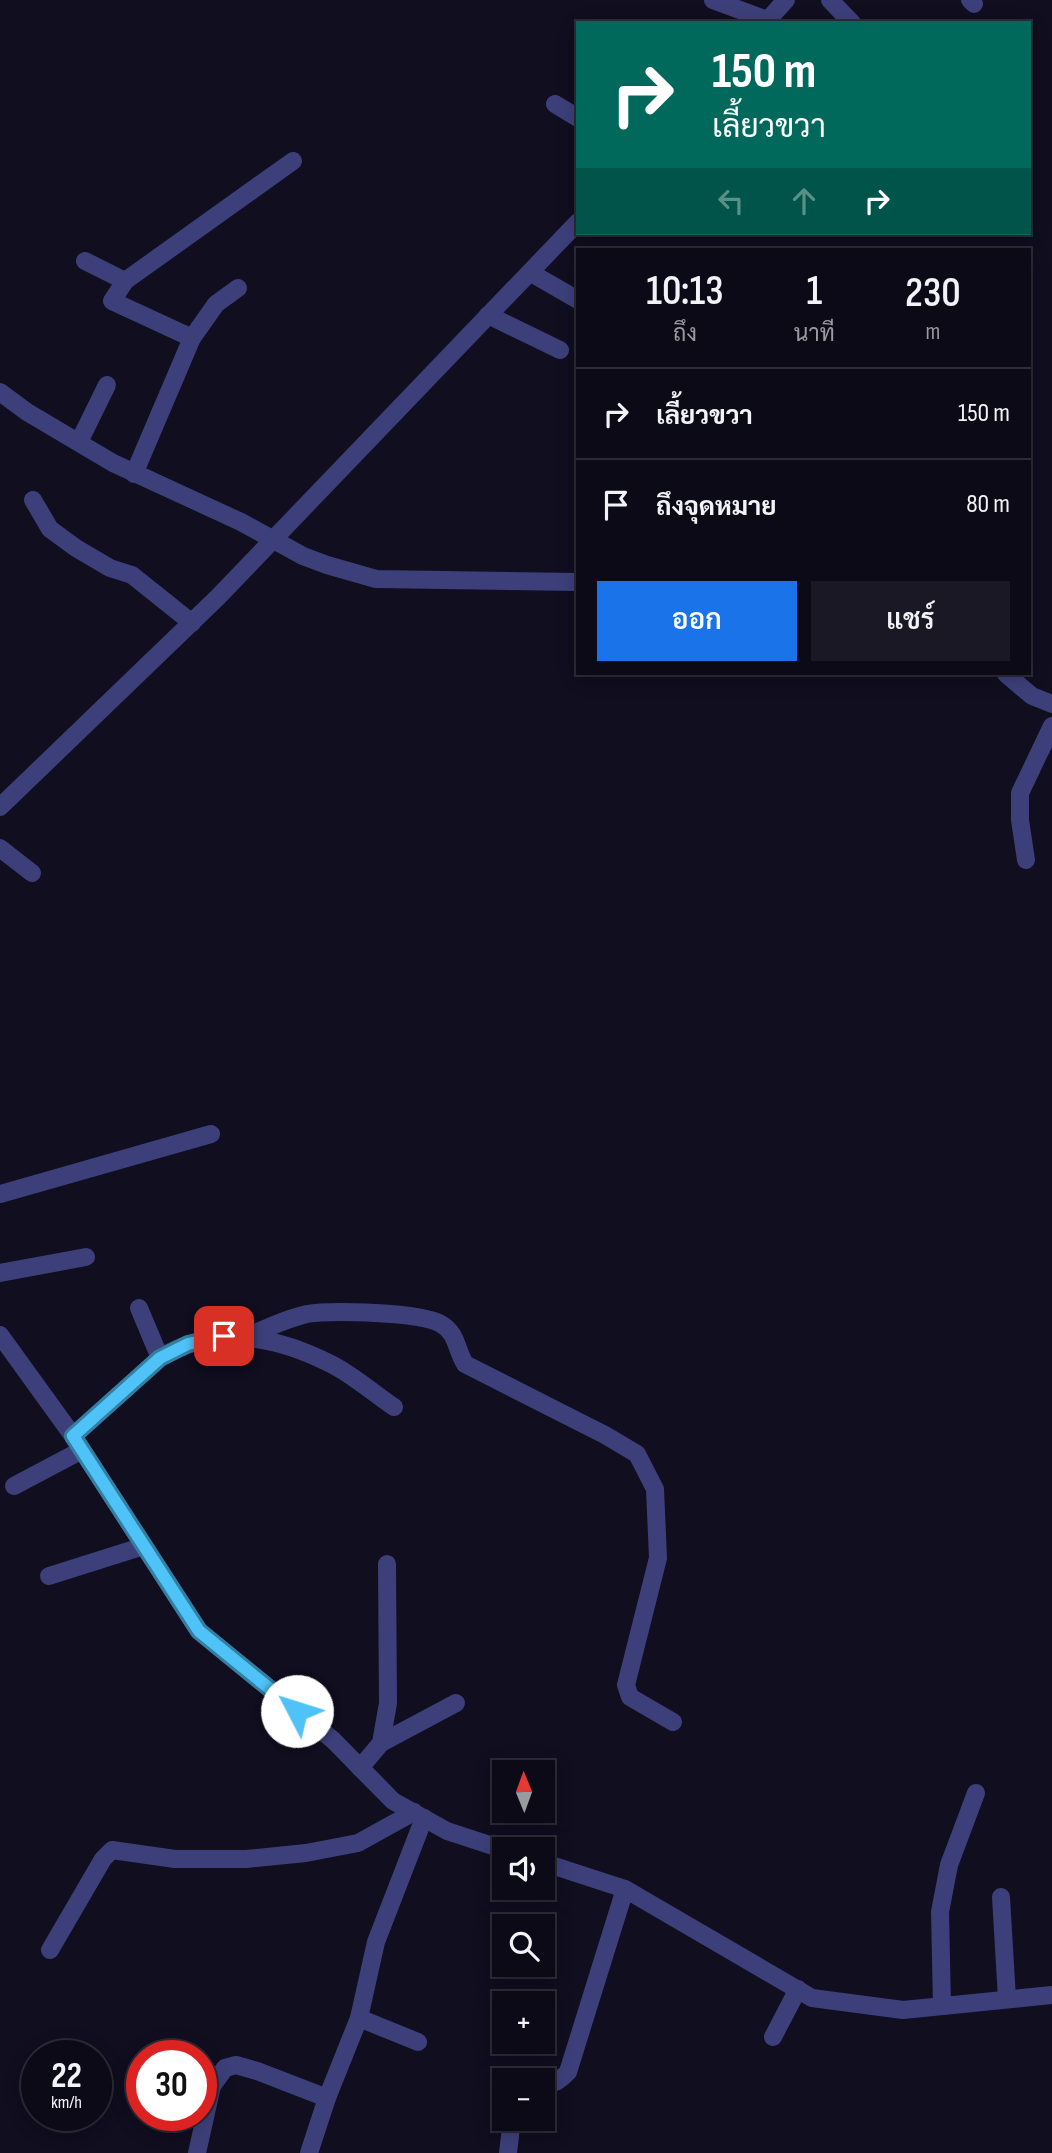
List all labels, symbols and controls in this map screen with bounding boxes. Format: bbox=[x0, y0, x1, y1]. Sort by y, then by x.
text: 150 m bbox=[712, 43, 816, 102]
icon: right bbox=[597, 49, 688, 140]
text: เลี้ยวขวา bbox=[712, 108, 826, 147]
icon: left bbox=[712, 182, 750, 220]
icon: ahead bbox=[785, 182, 823, 220]
icon: right bbox=[858, 182, 896, 220]
text: 10:13 bbox=[646, 266, 724, 317]
text: 1 bbox=[806, 266, 822, 317]
text: 230 bbox=[905, 268, 961, 319]
text: m bbox=[925, 318, 940, 346]
text: ถึง bbox=[673, 320, 697, 348]
text: นาที bbox=[794, 320, 835, 348]
icon: right bbox=[597, 395, 635, 433]
text: 150 m bbox=[958, 398, 1010, 429]
text: เลี้ยวขวา bbox=[656, 401, 753, 432]
icon: arrive bbox=[597, 486, 635, 524]
text: 80 m bbox=[966, 489, 1010, 520]
text: ถึงจุดหมาย bbox=[656, 492, 777, 523]
button: ออก bbox=[597, 581, 797, 661]
button: แชร์ bbox=[811, 581, 1010, 661]
pin bbox=[194, 1306, 254, 1366]
icon: arrive bbox=[205, 1317, 243, 1355]
position arrow bbox=[260, 1674, 334, 1748]
north arrow bbox=[492, 1760, 555, 1824]
map controls bbox=[492, 1760, 555, 2131]
button: sound bbox=[492, 1837, 555, 1900]
button: search bbox=[492, 1914, 555, 1977]
button: + bbox=[492, 1991, 555, 2054]
speed limit sign: 30 bbox=[126, 2040, 217, 2131]
text: 22 bbox=[51, 2055, 82, 2098]
button: − bbox=[492, 2068, 555, 2131]
text: km/h bbox=[51, 2092, 82, 2113]

